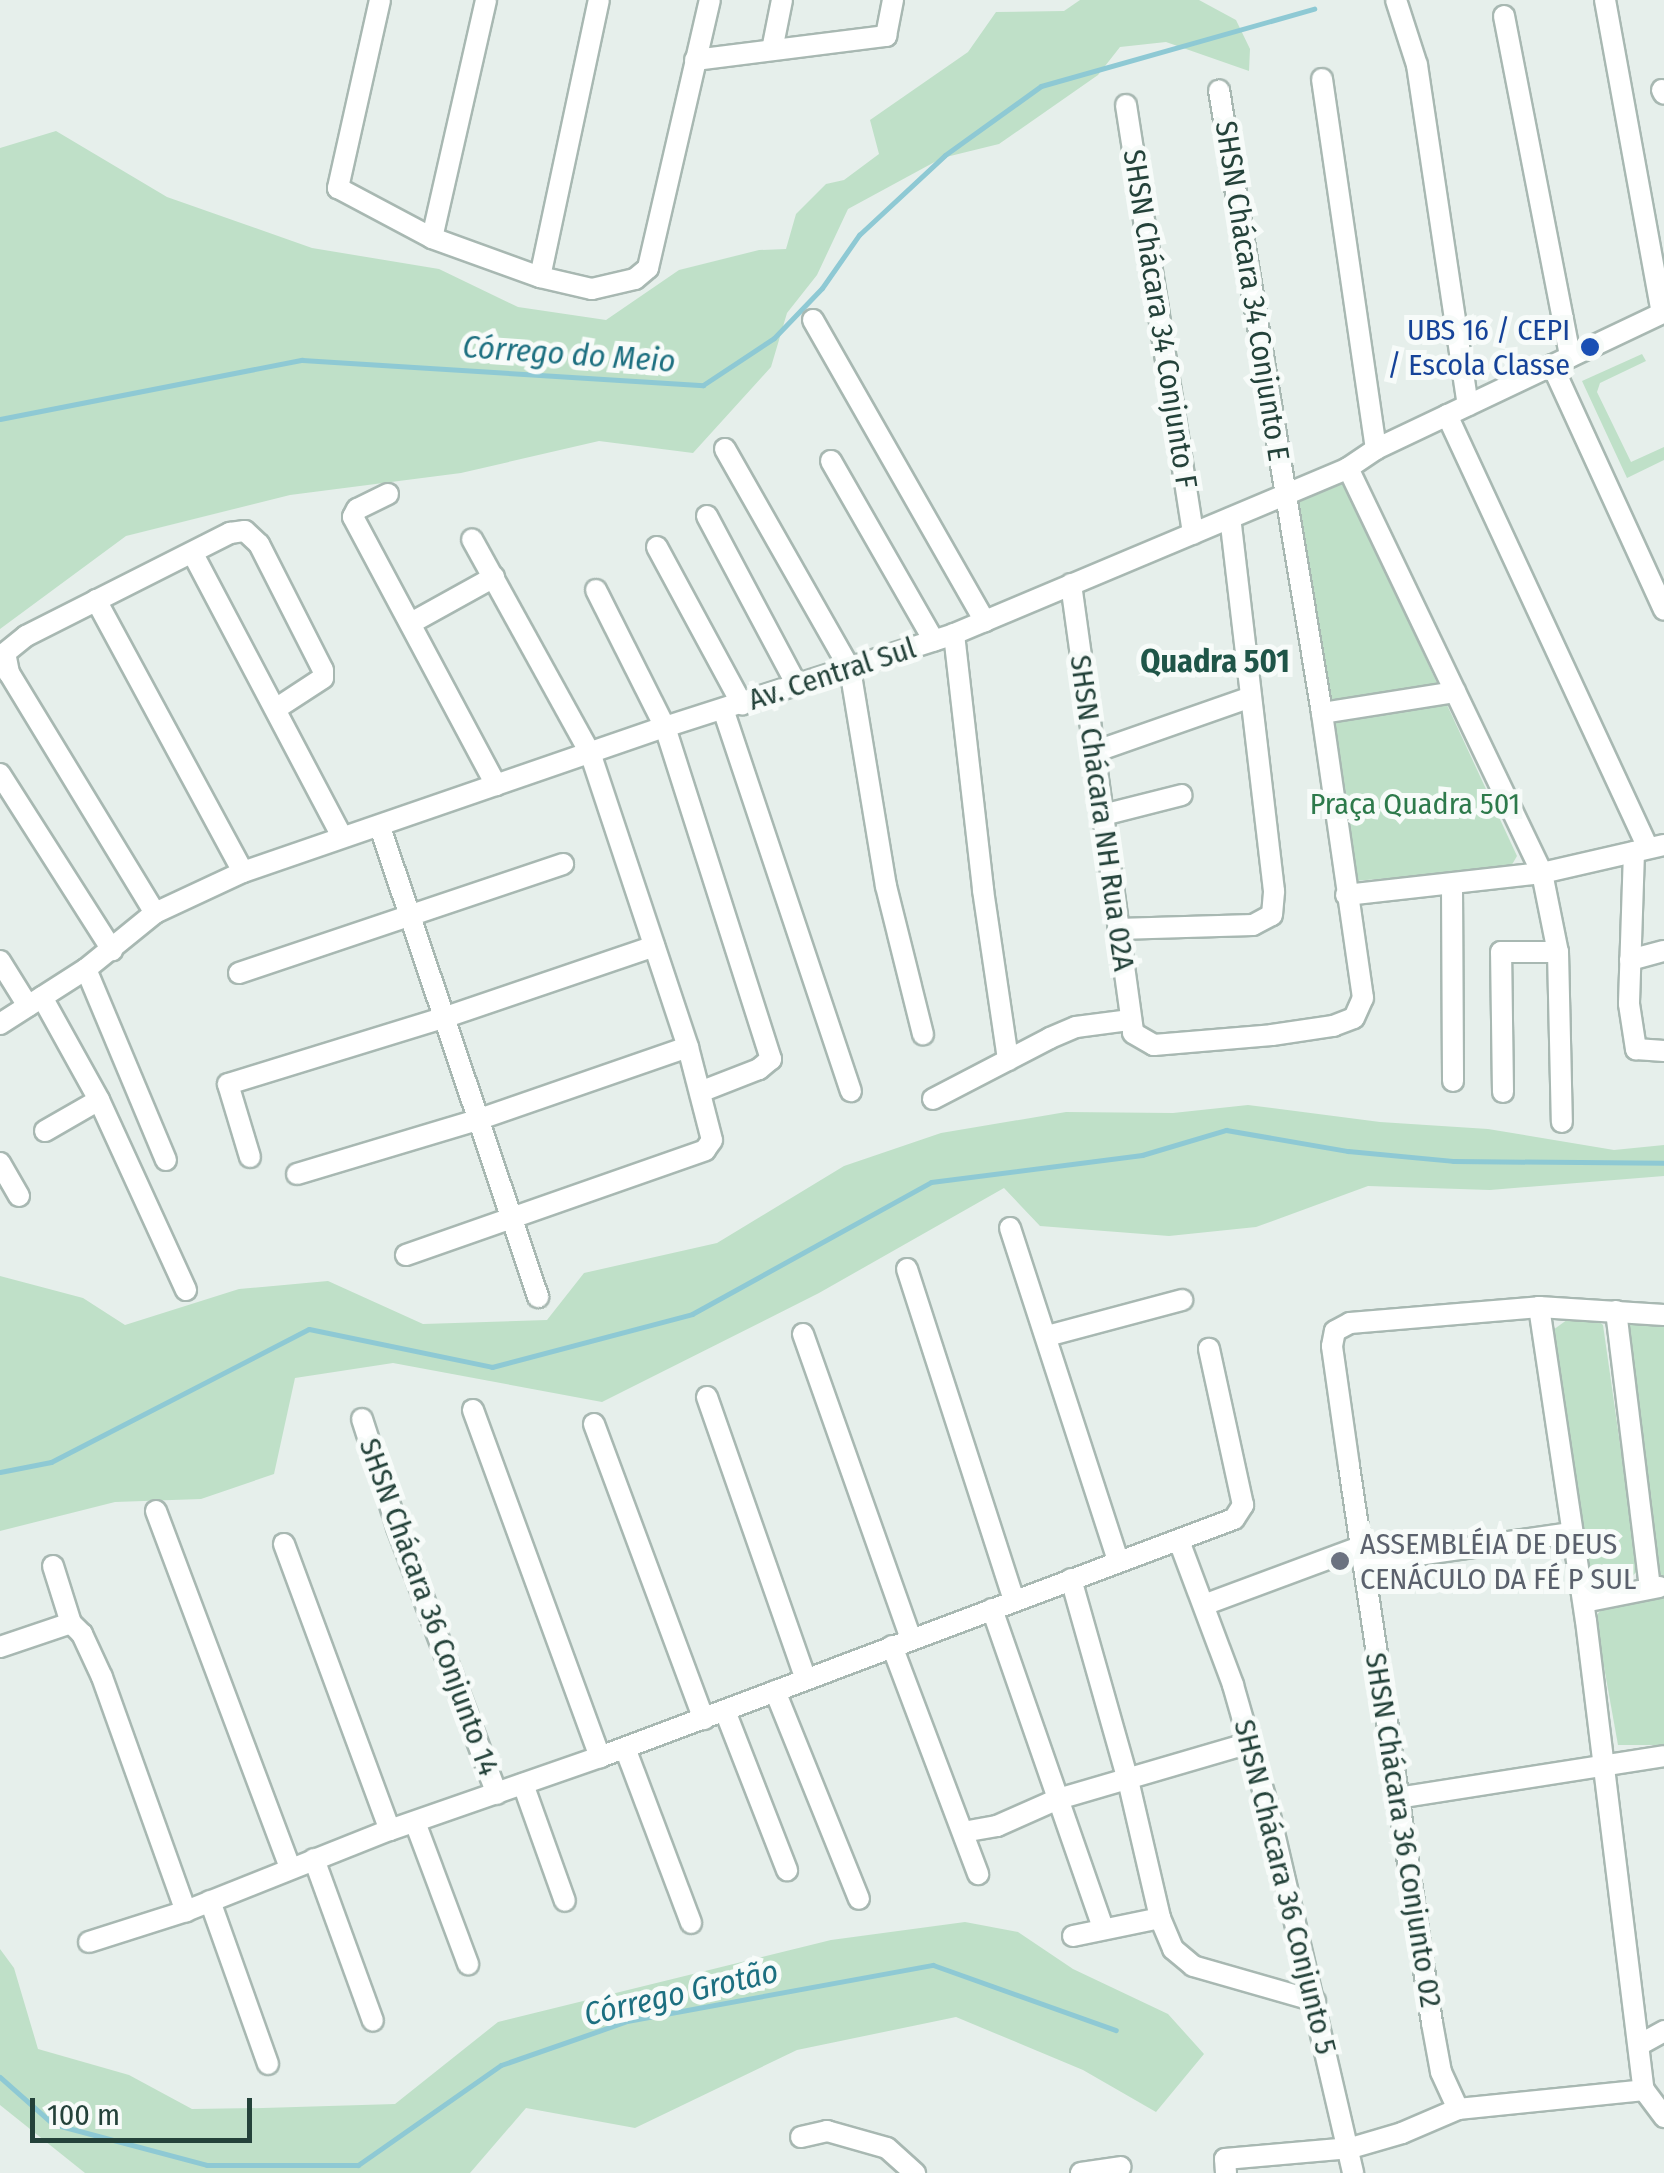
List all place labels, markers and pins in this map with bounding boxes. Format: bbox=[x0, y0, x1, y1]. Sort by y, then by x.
place label: UBS 16 / CEPI / Escola Classe bbox=[1387, 312, 1570, 382]
marker: UBS 16 / CEPI / Escola Classe bbox=[1579, 336, 1601, 358]
place label: ASSEMBLÉIA DE DEUS CENÁCULO DA FÉ P SUL bbox=[1360, 1526, 1636, 1596]
marker: ASSEMBLÉIA DE DEUS CENÁCULO DA FÉ P SUL bbox=[1329, 1550, 1351, 1572]

